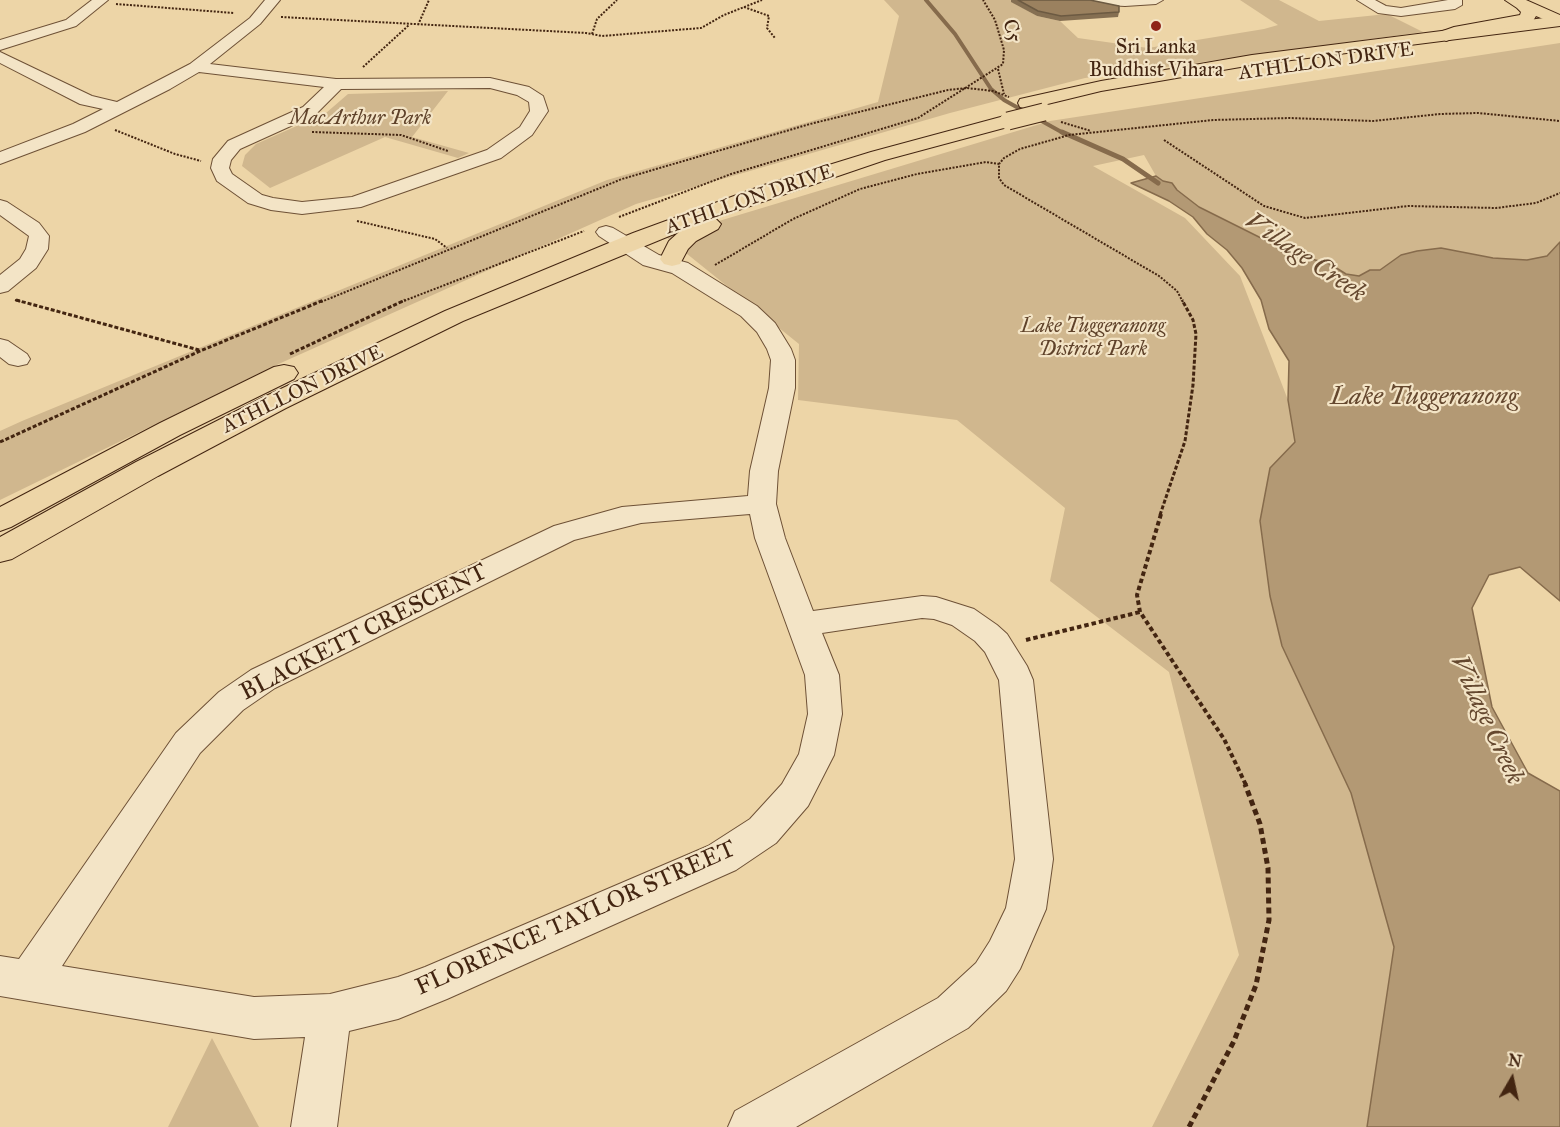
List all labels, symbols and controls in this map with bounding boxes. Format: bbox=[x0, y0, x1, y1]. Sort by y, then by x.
street label: C5 bbox=[996, 17, 1026, 45]
marker: Sri Lanka Buddhist Vihara bbox=[1149, 19, 1163, 33]
place label: Sri Lanka Buddhist Vihara bbox=[1089, 36, 1223, 83]
street label: ATHLLON DRIVE bbox=[1237, 38, 1415, 86]
park label: MacArthur Park bbox=[289, 107, 431, 131]
street label: ATHLLON DRIVE bbox=[663, 160, 837, 240]
water label: Village Creek bbox=[1238, 206, 1372, 310]
park label: Lake Tuggeranong District Park bbox=[1021, 315, 1165, 362]
street label: ATHLLON DRIVE bbox=[219, 341, 387, 439]
water label: Lake Tuggeranong bbox=[1330, 382, 1518, 414]
street label: BLACKETT CRESCENT bbox=[236, 558, 492, 708]
water label: Village Creek bbox=[1442, 650, 1530, 790]
street label: FLORENCE TAYLOR STREET bbox=[411, 835, 741, 1003]
north arrow bbox=[1482, 1049, 1542, 1109]
text: N bbox=[1507, 1050, 1523, 1071]

